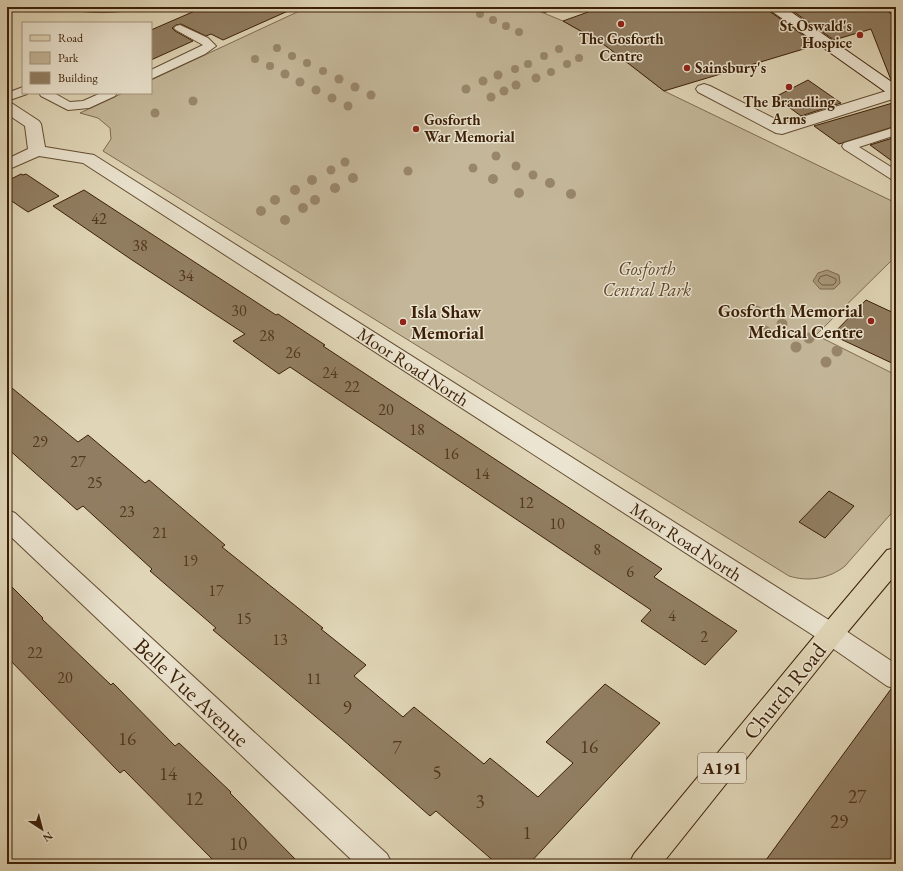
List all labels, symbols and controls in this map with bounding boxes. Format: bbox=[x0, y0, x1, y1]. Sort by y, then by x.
place label: St Oswald's Hospice bbox=[780, 16, 852, 52]
marker: The Gosforth Centre bbox=[616, 19, 626, 29]
legend bbox=[22, 22, 152, 94]
place label: The Gosforth Centre bbox=[578, 29, 664, 65]
text: Road bbox=[58, 30, 84, 46]
marker: St Oswald's Hospice bbox=[855, 30, 865, 40]
text: Park bbox=[58, 50, 79, 66]
place label: Sainsbury's bbox=[695, 58, 766, 77]
marker: Sainsbury's bbox=[682, 63, 692, 73]
text: Building bbox=[58, 70, 99, 86]
marker: The Brandling Arms bbox=[784, 82, 794, 92]
place label: The Brandling Arms bbox=[743, 92, 836, 128]
place label: Gosforth War Memorial bbox=[424, 110, 516, 146]
marker: Gosforth War Memorial bbox=[411, 124, 421, 134]
house number: 42 bbox=[91, 208, 107, 229]
house number: 38 bbox=[132, 235, 148, 256]
park label: Gosforth Central Park bbox=[603, 257, 691, 301]
house number: 34 bbox=[178, 265, 194, 286]
place label: Gosforth Memorial Medical Centre bbox=[718, 299, 863, 343]
house number: 30 bbox=[231, 300, 247, 321]
place label: Isla Shaw Memorial bbox=[411, 300, 484, 344]
marker: Gosforth Memorial Medical Centre bbox=[866, 316, 876, 326]
marker: Isla Shaw Memorial bbox=[398, 317, 408, 327]
street label: Moor Road North bbox=[353, 322, 473, 411]
house number: 28 bbox=[259, 325, 275, 346]
house number: 26 bbox=[285, 342, 301, 363]
house number: 24 bbox=[322, 362, 338, 383]
house number: 22 bbox=[344, 376, 360, 397]
house number: 20 bbox=[378, 399, 394, 420]
house number: 18 bbox=[409, 419, 425, 440]
house number: 29 bbox=[32, 431, 48, 452]
house number: 16 bbox=[443, 443, 459, 464]
house number: 27 bbox=[70, 451, 86, 472]
house number: 14 bbox=[474, 463, 490, 484]
house number: 25 bbox=[87, 472, 103, 493]
house number: 12 bbox=[518, 492, 534, 513]
street label: Moor Road North bbox=[626, 497, 746, 586]
house number: 23 bbox=[119, 501, 135, 522]
house number: 10 bbox=[549, 513, 565, 534]
house number: 21 bbox=[152, 522, 168, 543]
house number: 8 bbox=[593, 539, 601, 560]
house number: 19 bbox=[182, 550, 198, 571]
house number: 6 bbox=[626, 561, 634, 582]
house number: 17 bbox=[208, 580, 224, 601]
house number: 4 bbox=[668, 605, 676, 626]
house number: 15 bbox=[236, 608, 252, 629]
house number: 2 bbox=[700, 626, 708, 647]
house number: 13 bbox=[272, 629, 288, 650]
street label: Belle Vue Avenue bbox=[128, 631, 256, 754]
street label: Church Road bbox=[736, 636, 833, 746]
house number: 22 bbox=[27, 642, 43, 663]
house number: 20 bbox=[57, 667, 73, 688]
house number: 11 bbox=[306, 668, 322, 689]
house number: 9 bbox=[342, 695, 352, 720]
house number: 16 bbox=[118, 726, 136, 751]
house number: 16 bbox=[580, 734, 598, 759]
house number: 7 bbox=[392, 735, 402, 760]
road number: A191 bbox=[698, 753, 746, 783]
house number: 5 bbox=[432, 760, 442, 785]
house number: 14 bbox=[159, 761, 178, 786]
house number: 27 bbox=[848, 784, 867, 809]
house number: 12 bbox=[185, 786, 203, 811]
house number: 3 bbox=[475, 789, 485, 814]
north arrow bbox=[22, 809, 62, 849]
house number: 29 bbox=[830, 809, 848, 834]
house number: 1 bbox=[522, 820, 532, 845]
text: N bbox=[40, 829, 56, 845]
house number: 10 bbox=[229, 831, 247, 856]

